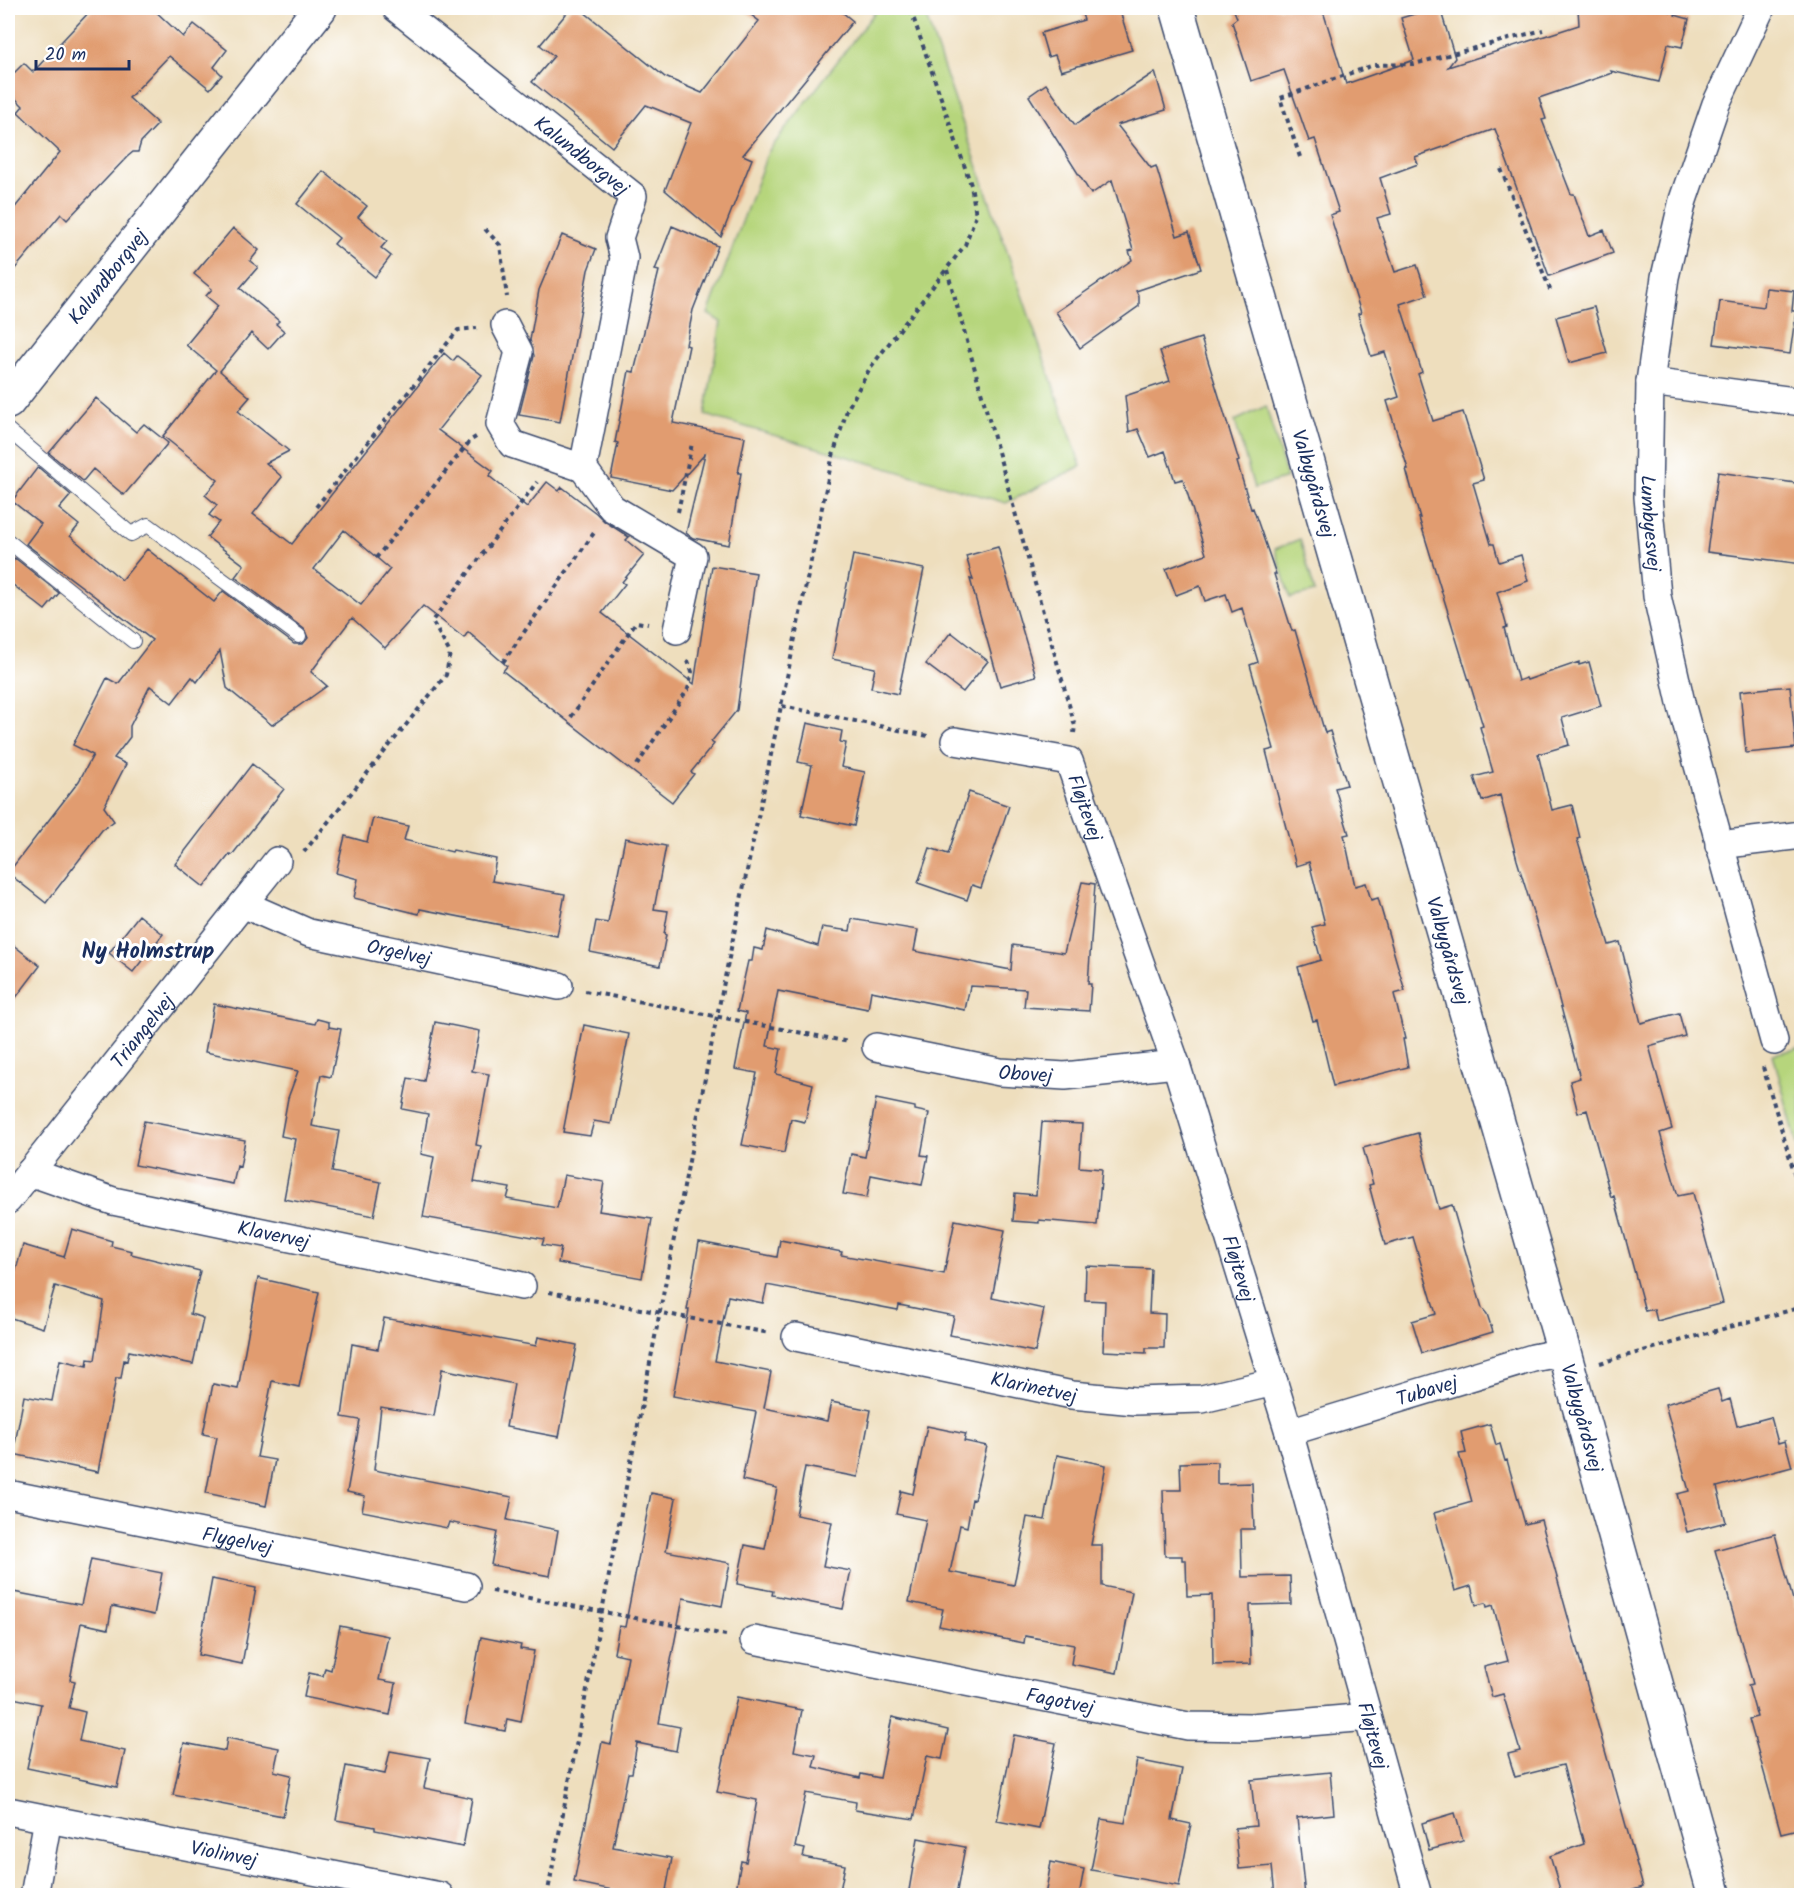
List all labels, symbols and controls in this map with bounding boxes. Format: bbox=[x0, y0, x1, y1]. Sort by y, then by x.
scale bar bbox=[36, 33, 129, 71]
text: 20 m bbox=[45, 41, 86, 70]
street label: Kalundborgvej bbox=[526, 109, 636, 206]
street label: Kalundborgvej bbox=[61, 222, 158, 333]
street label: Valbygårdsvej bbox=[1281, 426, 1343, 543]
street label: Lumbyesvej bbox=[1630, 475, 1669, 574]
street label: Fløjtevej bbox=[1057, 770, 1110, 847]
street label: Valbygårdsvej bbox=[1416, 893, 1478, 1010]
street label: Orgelvej bbox=[363, 932, 434, 977]
district label: Ny Holmstrup bbox=[82, 935, 215, 970]
street label: Triangelvej bbox=[104, 987, 184, 1076]
street label: Obovej bbox=[997, 1058, 1054, 1093]
street label: Klavervej bbox=[234, 1213, 313, 1260]
street label: Fløjtevej bbox=[1211, 1231, 1263, 1308]
street label: Valbygårdsvej bbox=[1550, 1360, 1611, 1477]
street label: Klarinetvej bbox=[987, 1364, 1079, 1413]
street label: Tubavej bbox=[1393, 1367, 1463, 1417]
street label: Flygelvej bbox=[199, 1519, 276, 1565]
street label: Fagotvej bbox=[1023, 1680, 1097, 1725]
street label: Fløjtevej bbox=[1347, 1699, 1396, 1774]
street label: Violinvej bbox=[187, 1833, 260, 1878]

